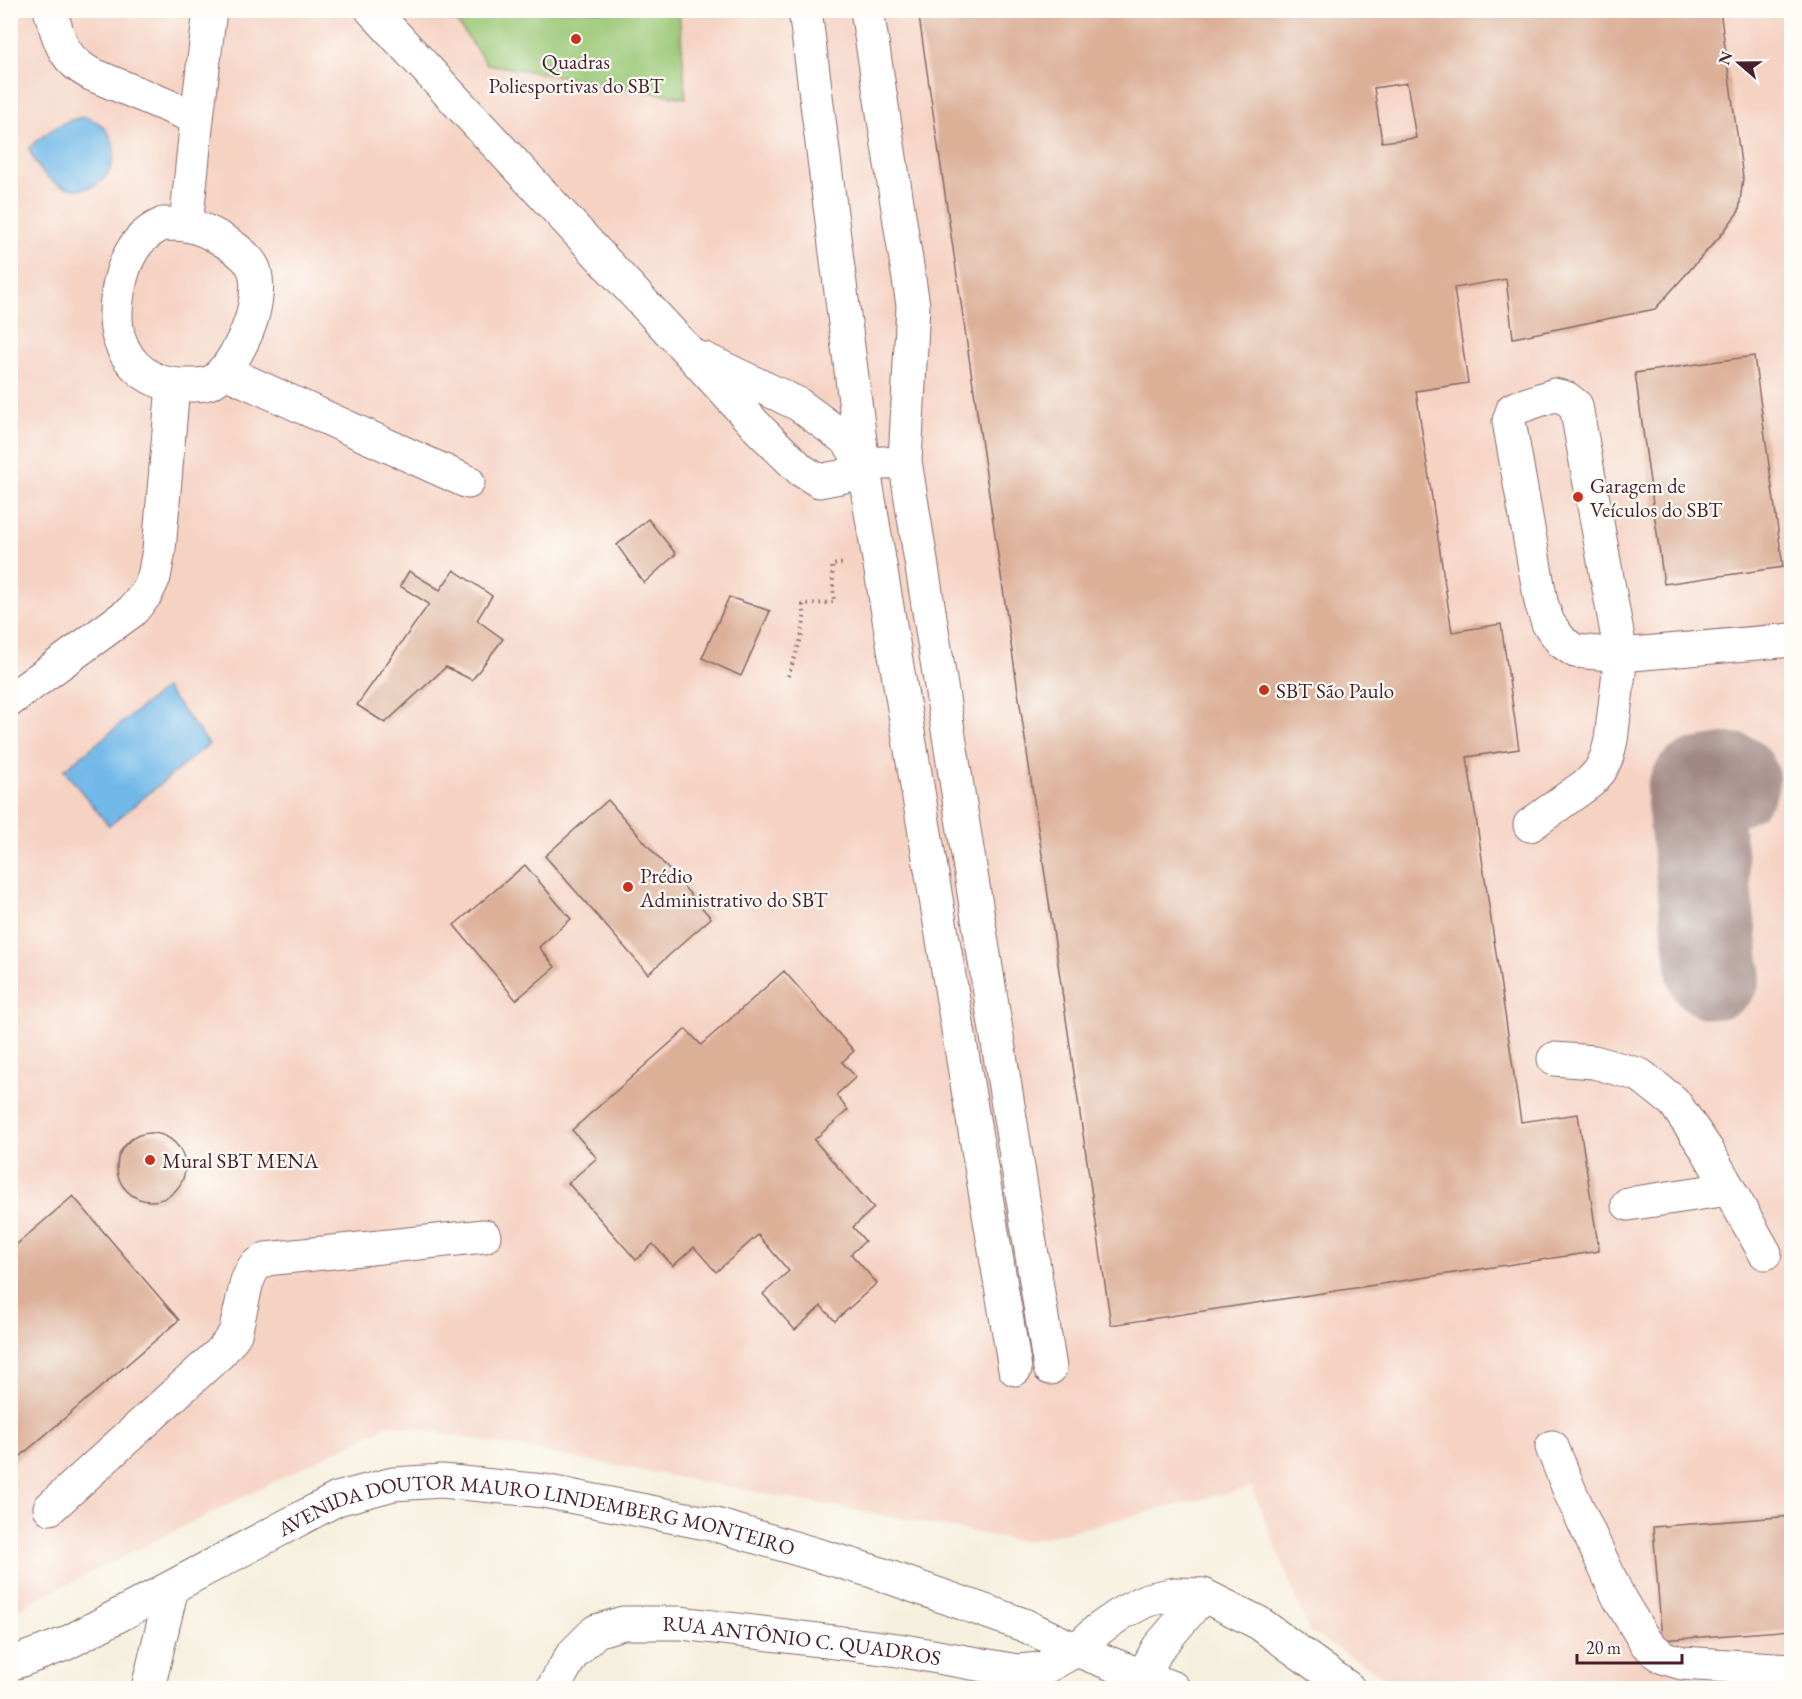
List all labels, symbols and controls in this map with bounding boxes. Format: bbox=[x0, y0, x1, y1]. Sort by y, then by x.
marker: Quadras Poliesportivas do SBT bbox=[569, 32, 583, 46]
north arrow bbox=[1709, 33, 1769, 93]
place label: Quadras Poliesportivas do SBT bbox=[488, 48, 664, 99]
text: N bbox=[1713, 48, 1737, 68]
place label: Garagem de Veículos do SBT bbox=[1590, 472, 1723, 523]
marker: Garagem de Veículos do SBT bbox=[1571, 490, 1585, 504]
place label: SBT São Paulo bbox=[1276, 677, 1394, 704]
marker: SBT São Paulo bbox=[1257, 683, 1271, 697]
place label: Prédio Administrativo do SBT bbox=[639, 862, 829, 913]
marker: Prédio Administrativo do SBT bbox=[621, 880, 635, 894]
place label: Mural SBT MENA bbox=[162, 1147, 319, 1174]
marker: Mural SBT MENA bbox=[143, 1153, 157, 1167]
text: AVENIDA DOUTOR MAURO LINDEMBERG MONTEIRO bbox=[272, 1468, 799, 1561]
street label: AVENIDA DOUTOR MAURO LINDEMBERG MONTEIRO bbox=[270, 1521, 804, 1565]
street label: RUA ANTÔNIO C. QUADROS bbox=[662, 1609, 943, 1671]
scale bar bbox=[1577, 1627, 1682, 1665]
text: 20 m bbox=[1586, 1636, 1621, 1659]

